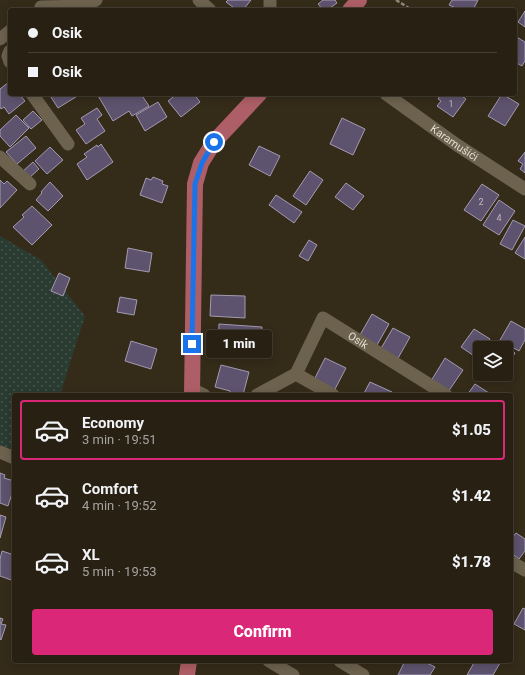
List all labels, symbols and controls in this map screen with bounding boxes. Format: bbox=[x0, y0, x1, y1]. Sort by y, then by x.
text: Osik bbox=[52, 24, 82, 42]
text: Osik bbox=[52, 63, 82, 81]
house number: 1 bbox=[448, 99, 454, 109]
street label: Karamušići bbox=[428, 122, 480, 164]
route start bbox=[205, 133, 223, 151]
house number: 2 bbox=[478, 197, 484, 207]
house number: 4 bbox=[496, 213, 502, 223]
street label: Osik bbox=[345, 329, 371, 352]
callout: 1 min bbox=[206, 330, 272, 358]
route end bbox=[183, 335, 201, 353]
text: 1 min bbox=[223, 336, 255, 351]
map controls bbox=[473, 341, 513, 381]
button: layers bbox=[473, 341, 513, 381]
icon: car bbox=[34, 412, 70, 448]
text: Economy bbox=[82, 414, 144, 432]
text: $1.05 bbox=[452, 421, 491, 439]
text: 3 min · 19:51 bbox=[82, 432, 157, 447]
icon: car bbox=[34, 478, 70, 514]
text: Comfort bbox=[82, 480, 138, 498]
text: $1.42 bbox=[452, 487, 491, 505]
text: 4 min · 19:52 bbox=[82, 498, 157, 513]
icon: car bbox=[34, 544, 70, 580]
text: XL bbox=[82, 546, 100, 564]
text: $1.78 bbox=[452, 553, 491, 571]
text: 5 min · 19:53 bbox=[82, 564, 157, 579]
button: Confirm bbox=[32, 609, 493, 655]

